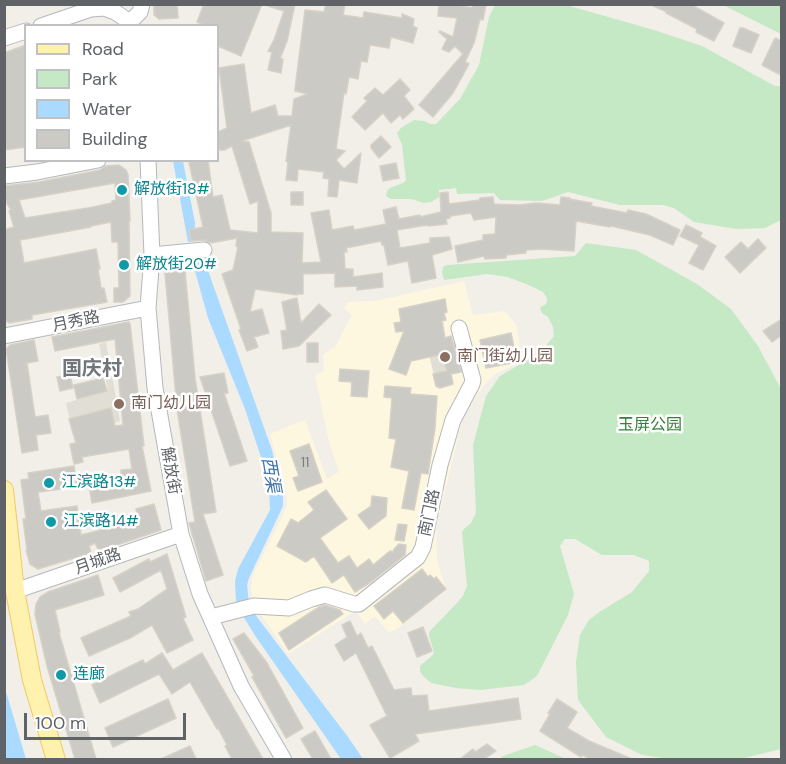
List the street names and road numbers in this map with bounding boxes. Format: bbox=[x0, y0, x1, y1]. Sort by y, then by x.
street label: 月秀路 bbox=[51, 308, 101, 336]
street label: 解放街 bbox=[156, 446, 184, 496]
street label: 南门路 bbox=[416, 488, 444, 538]
street label: 月城路 bbox=[72, 545, 124, 579]

